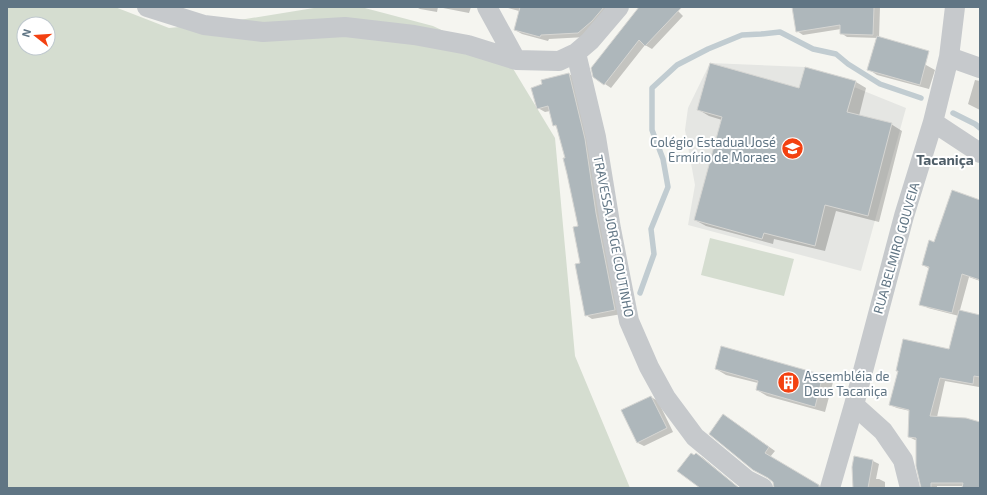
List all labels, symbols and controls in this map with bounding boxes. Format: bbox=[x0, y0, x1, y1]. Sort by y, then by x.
north arrow bbox=[16, 16, 56, 56]
text: N bbox=[19, 27, 33, 39]
place label: Colégio Estadual José Ermírio de Moraes bbox=[650, 134, 776, 165]
school or university icon: Colégio Estadual José Ermírio de Moraes bbox=[779, 136, 805, 162]
district label: Tacaniça bbox=[916, 151, 974, 169]
street label: TRAVESSA JORGE COUTINHO bbox=[590, 153, 638, 319]
street label: RUA BELMIRO GOUVEIA bbox=[870, 180, 922, 316]
place label: Assembléia de Deus Tacaniça bbox=[804, 368, 890, 400]
building icon: Assembléia de Deus Tacaniça bbox=[776, 370, 802, 396]

